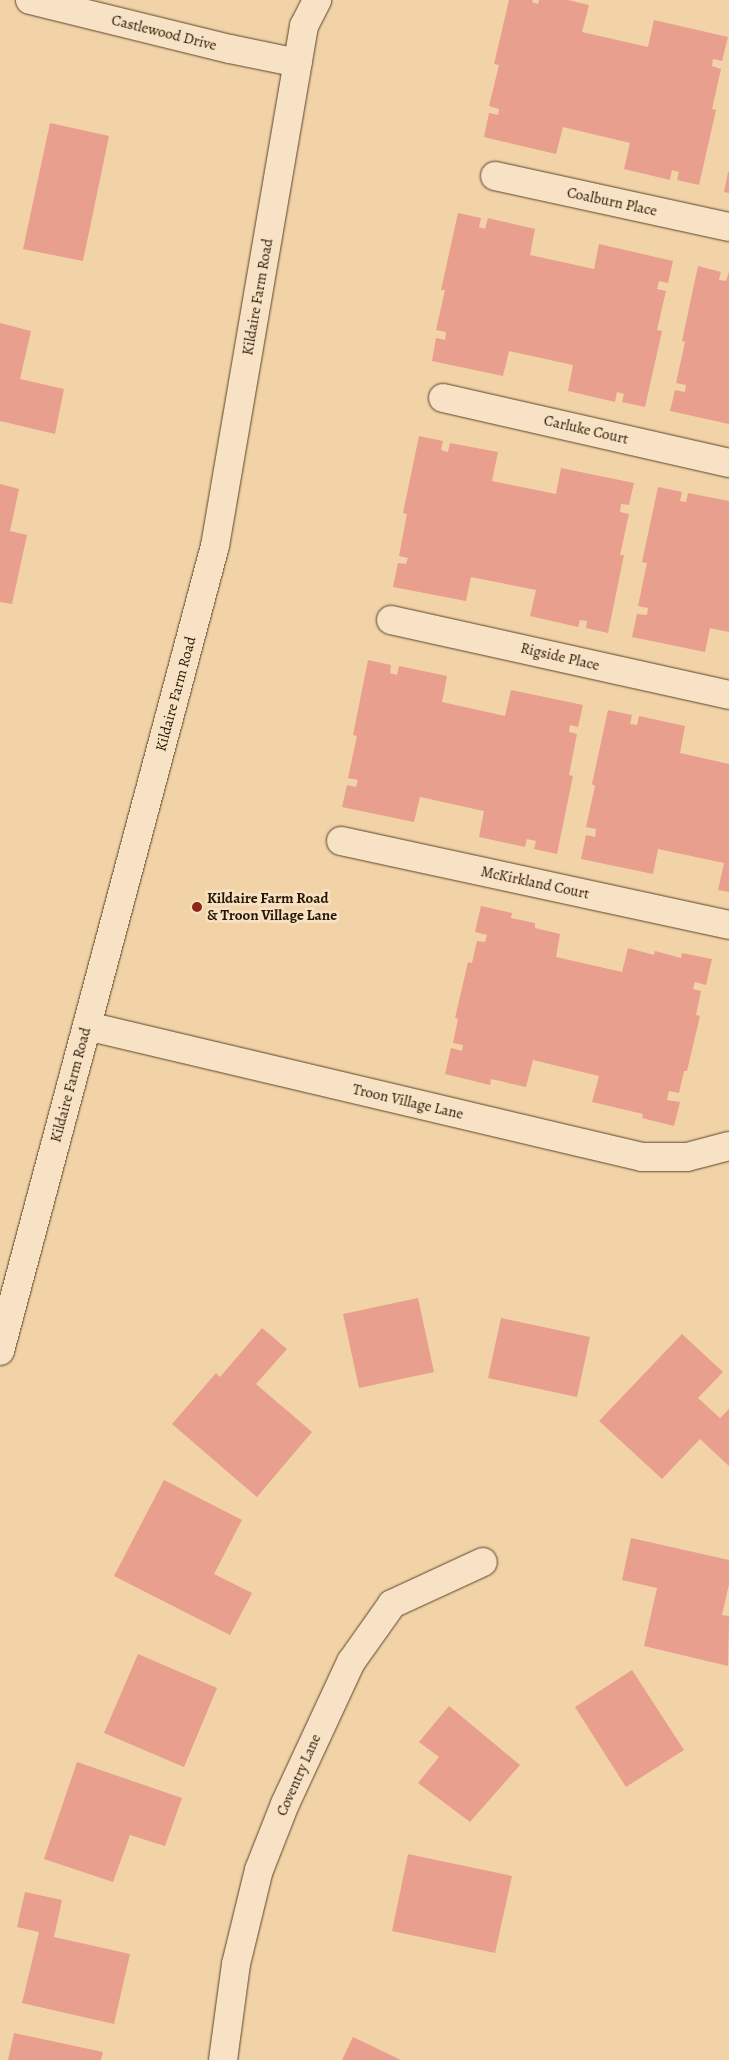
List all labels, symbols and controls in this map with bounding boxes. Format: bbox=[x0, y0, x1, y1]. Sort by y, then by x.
street label: Castlewood Drive bbox=[110, 11, 218, 55]
street label: Coalburn Place bbox=[565, 184, 659, 220]
street label: Kildaire Farm Road bbox=[239, 237, 277, 357]
street label: Carluke Court bbox=[542, 412, 630, 448]
street label: Kildaire Farm Road bbox=[152, 635, 200, 753]
street label: Rigside Place bbox=[519, 639, 601, 675]
street label: McKirkland Court bbox=[479, 863, 591, 903]
place label: Kildaire Farm Road & Troon Village Lane bbox=[207, 889, 337, 924]
marker: Kildaire Farm Road & Troon Village Lane bbox=[191, 901, 203, 913]
street label: Kildaire Farm Road bbox=[47, 1026, 95, 1144]
street label: Troon Village Lane bbox=[351, 1080, 465, 1124]
street label: Coventry Lane bbox=[273, 1731, 325, 1819]

